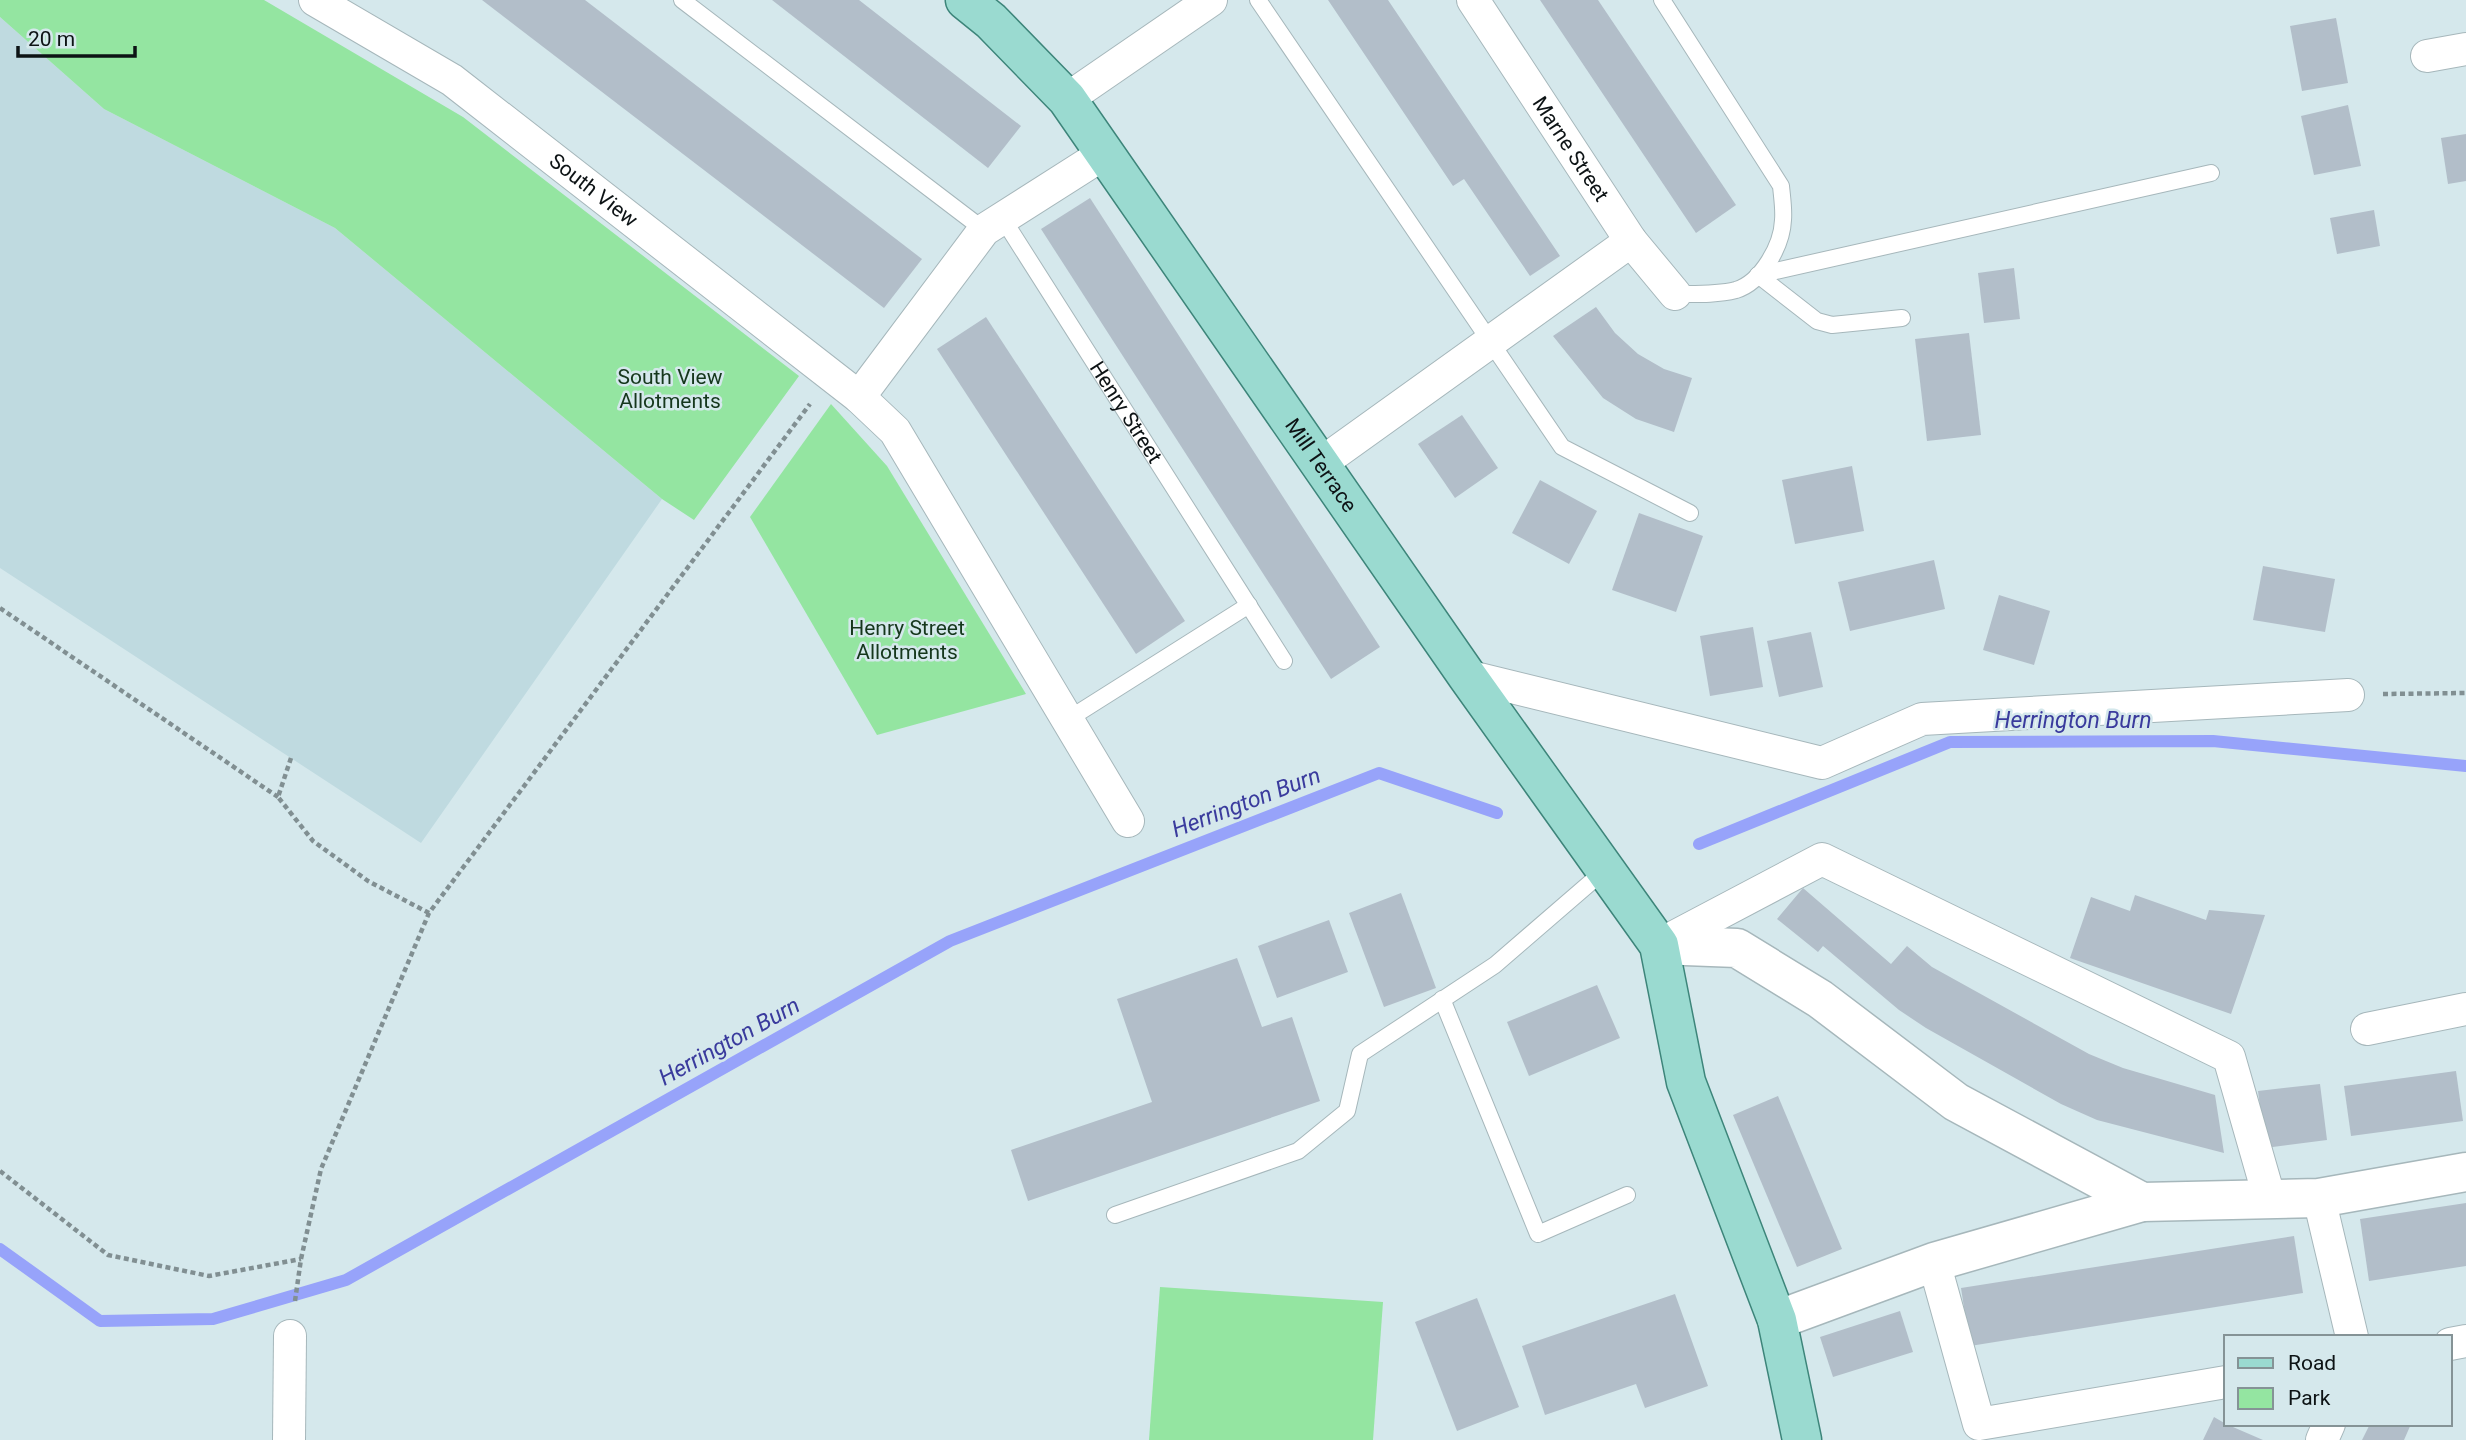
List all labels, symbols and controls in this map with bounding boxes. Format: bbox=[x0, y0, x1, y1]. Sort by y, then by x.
scale bar bbox=[18, 14, 135, 58]
text: 20 m bbox=[28, 27, 75, 51]
street label: Marne Street bbox=[1528, 92, 1614, 206]
street label: South View bbox=[545, 148, 643, 232]
street label: Henry Street bbox=[1085, 357, 1167, 468]
park label: South View Allotments bbox=[617, 365, 723, 413]
street label: Mill Terrace bbox=[1280, 414, 1362, 517]
park label: Henry Street Allotments bbox=[849, 616, 965, 664]
water label: Herrington Burn bbox=[1995, 707, 2151, 734]
water label: Herrington Burn bbox=[1168, 762, 1324, 843]
water label: Herrington Burn bbox=[654, 992, 804, 1091]
legend bbox=[2224, 1335, 2452, 1426]
text: Road bbox=[2288, 1351, 2336, 1375]
text: Park bbox=[2288, 1386, 2331, 1410]

